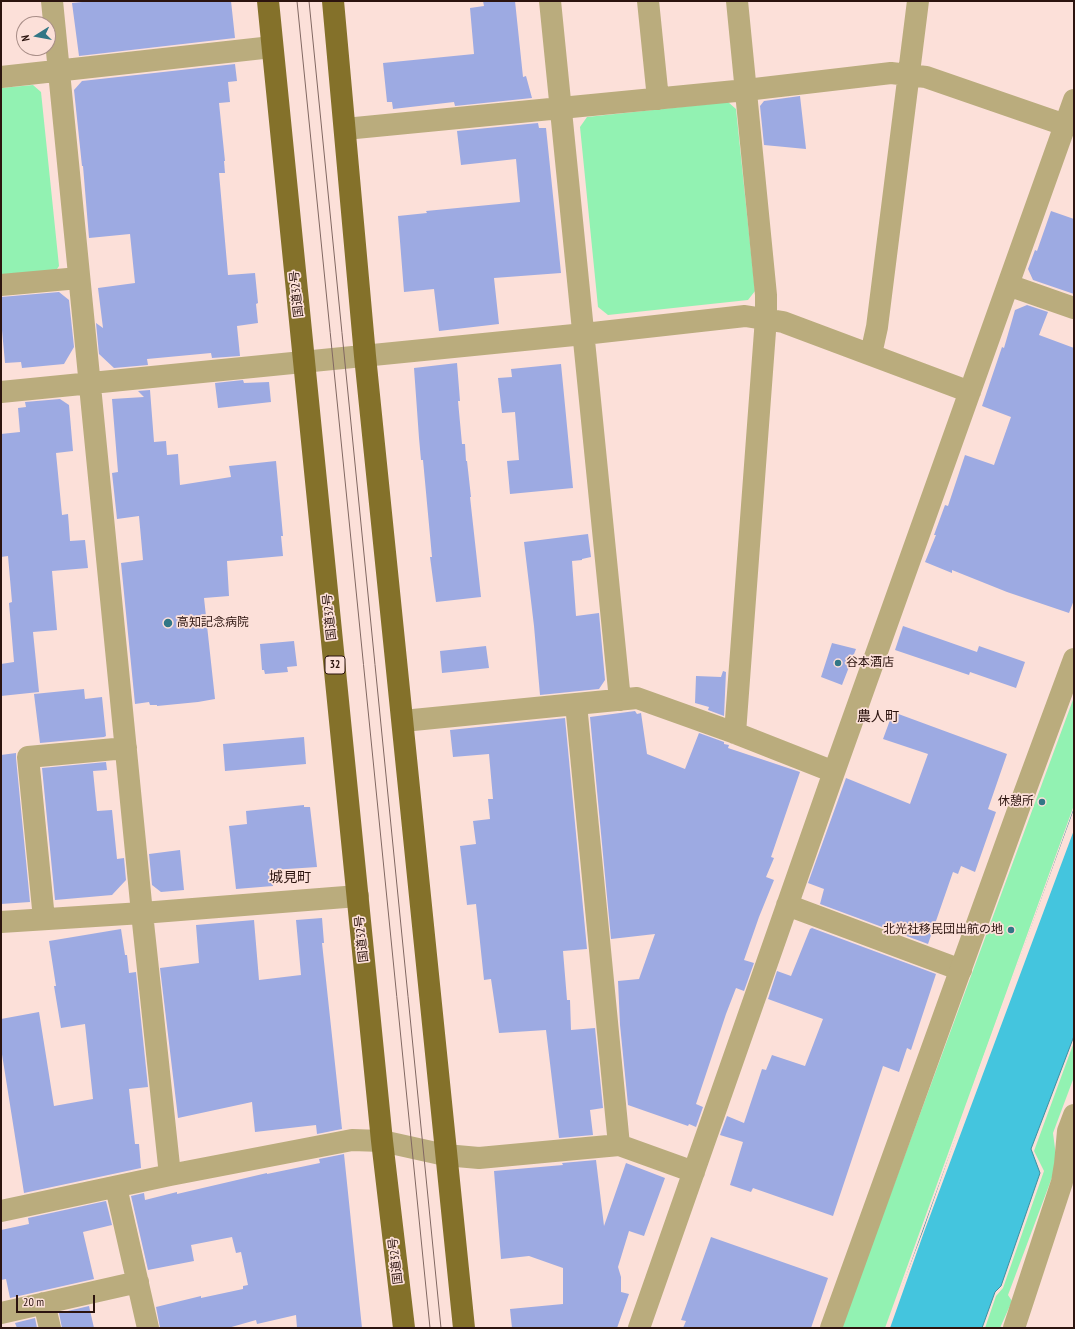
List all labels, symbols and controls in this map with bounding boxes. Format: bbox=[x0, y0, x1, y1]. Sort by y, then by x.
north arrow bbox=[16, 16, 56, 56]
text: N bbox=[18, 34, 33, 42]
street label: 国道32号 bbox=[287, 270, 307, 318]
street label: 国道32号 bbox=[320, 593, 340, 641]
place label: 高知記念病院 bbox=[177, 616, 249, 630]
marker: 高知記念病院 bbox=[162, 617, 174, 629]
road number: 32 bbox=[325, 656, 345, 674]
place label: 谷本酒店 bbox=[846, 656, 894, 670]
marker: 谷本酒店 bbox=[833, 658, 843, 668]
district label: 農人町 bbox=[857, 709, 899, 725]
place label: 休憩所 bbox=[998, 795, 1034, 809]
marker: 休憩所 bbox=[1037, 797, 1047, 807]
district label: 城見町 bbox=[269, 870, 311, 886]
street label: 国道32号 bbox=[352, 915, 372, 963]
place label: 北光社移民団出航の地 bbox=[883, 923, 1003, 937]
marker: 北光社移民団出航の地 bbox=[1006, 925, 1016, 935]
street label: 国道32号 bbox=[386, 1237, 406, 1285]
scale bar bbox=[18, 1287, 97, 1313]
text: 20 m bbox=[23, 1294, 44, 1309]

